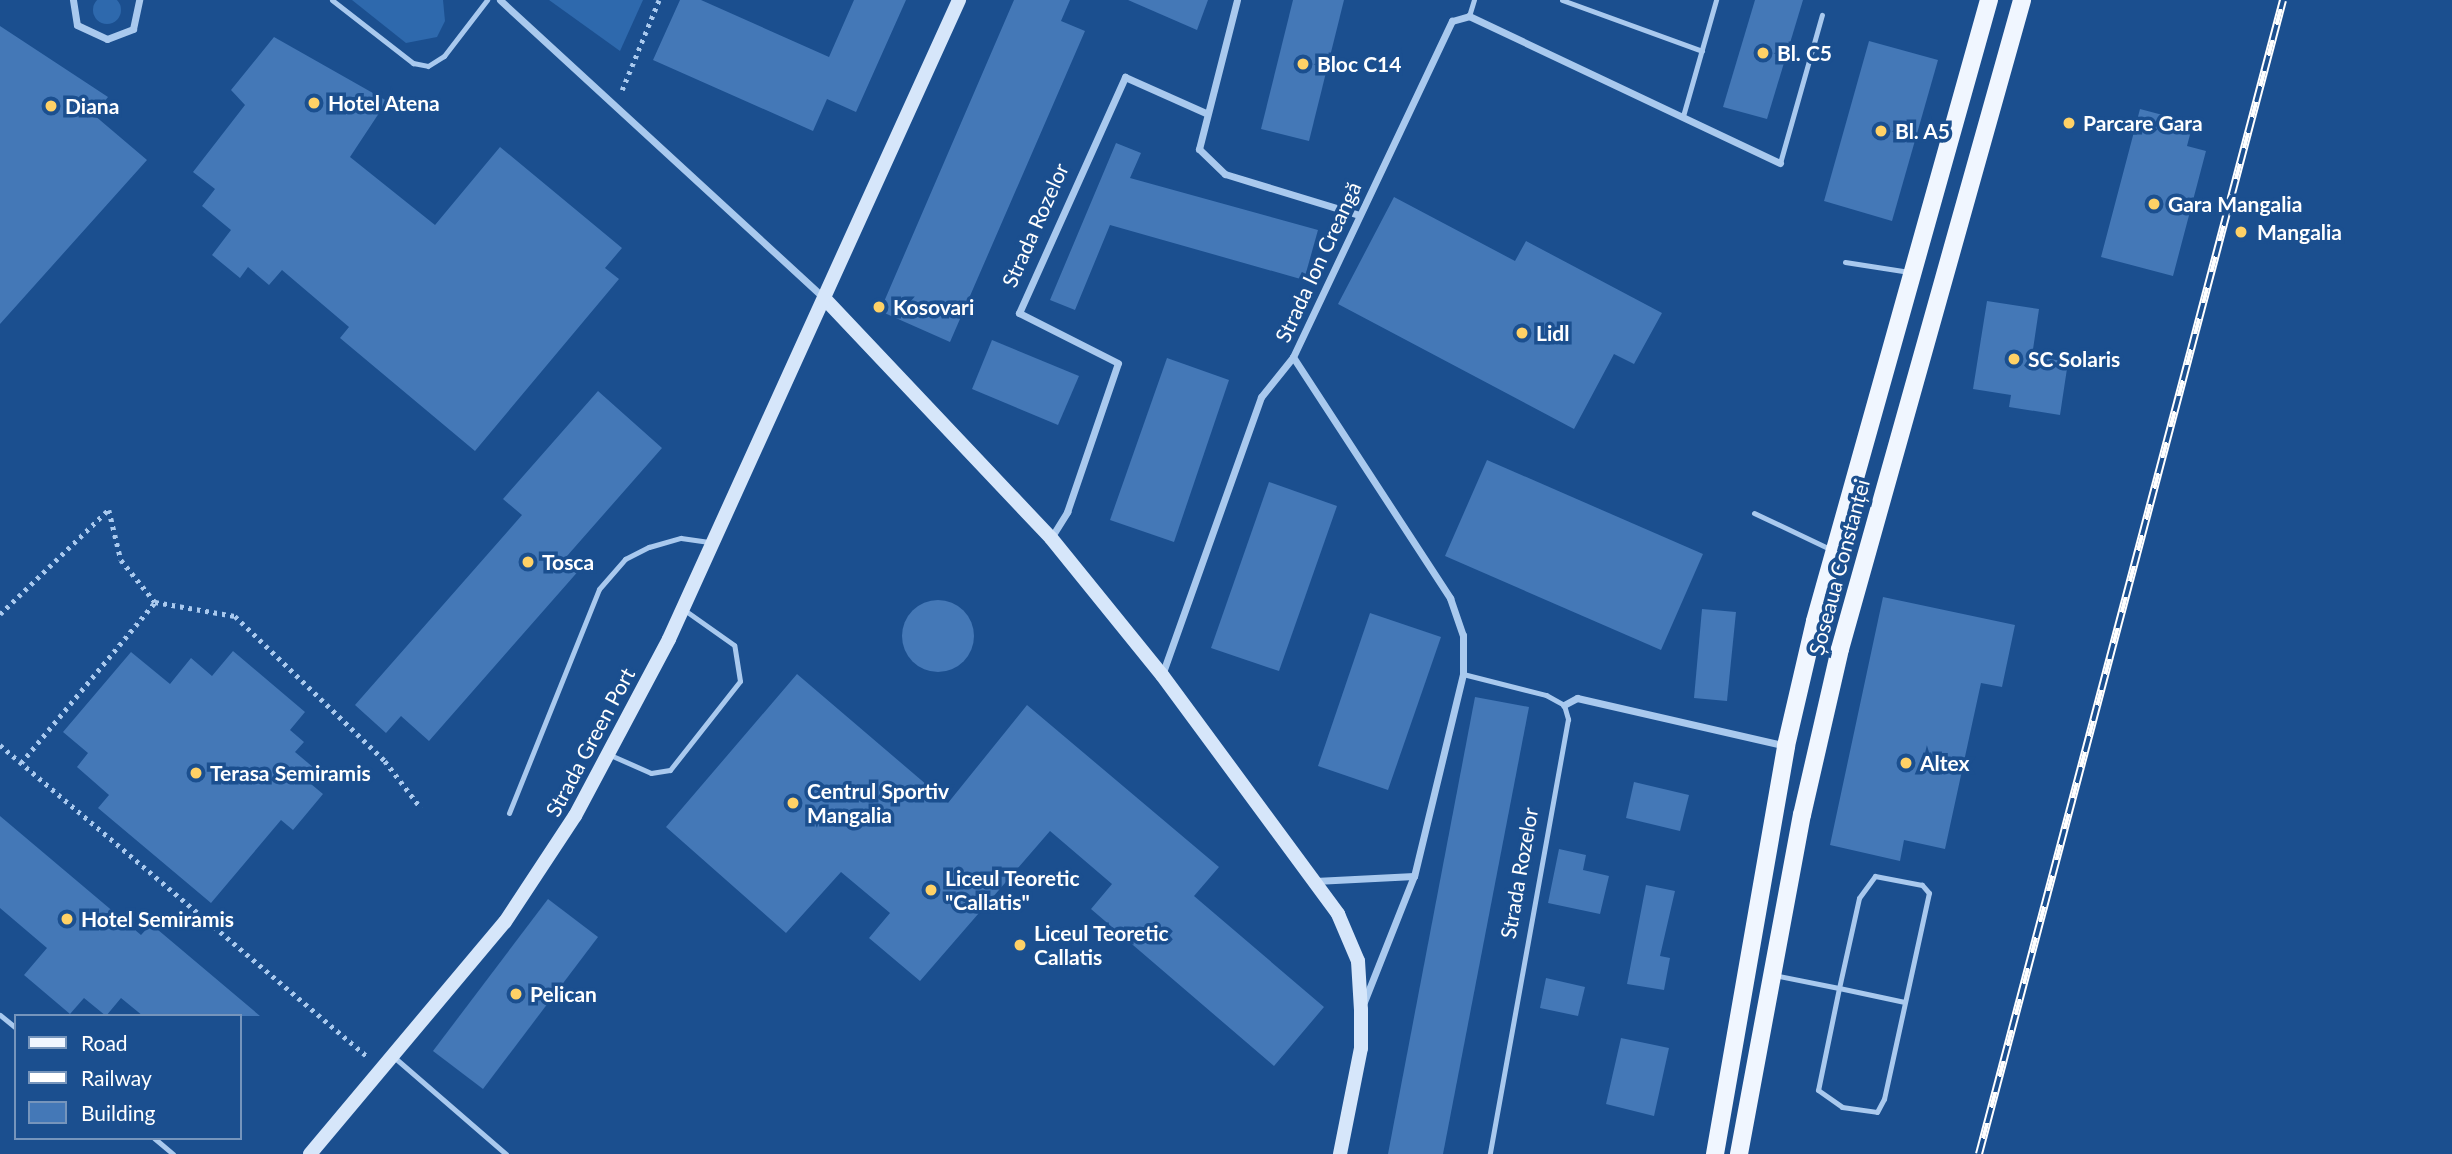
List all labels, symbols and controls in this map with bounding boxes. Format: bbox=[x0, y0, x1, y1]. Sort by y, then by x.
place label: Bl. C5 bbox=[1777, 40, 1832, 66]
marker: Bl. C5 bbox=[1755, 45, 1771, 61]
place label: Bloc C14 bbox=[1317, 51, 1401, 77]
marker: Bloc C14 bbox=[1295, 56, 1311, 72]
place label: Hotel Atena bbox=[328, 90, 440, 116]
place label: Diana bbox=[65, 93, 119, 119]
marker: Hotel Atena bbox=[306, 95, 322, 111]
marker: Diana bbox=[43, 98, 59, 114]
place label: Parcare Gara bbox=[2083, 110, 2203, 136]
marker: Parcare Gara bbox=[2061, 115, 2077, 131]
place label: Bl. A5 bbox=[1895, 118, 1951, 144]
marker: Bl. A5 bbox=[1873, 123, 1889, 139]
street label: Strada Rozelor bbox=[996, 159, 1074, 291]
street label: Strada Ion Creangă bbox=[1270, 178, 1366, 346]
place label: Gara Mangalia bbox=[2168, 191, 2302, 217]
marker: Gara Mangalia bbox=[2146, 196, 2162, 212]
place label: Mangalia bbox=[2257, 219, 2342, 245]
marker: Mangalia bbox=[2231, 222, 2251, 242]
place label: Kosovari bbox=[893, 294, 974, 320]
marker: Kosovari bbox=[871, 299, 887, 315]
place label: Lidl bbox=[1536, 320, 1569, 346]
marker: Lidl bbox=[1514, 325, 1530, 341]
place label: SC Solaris bbox=[2028, 346, 2120, 372]
marker: SC Solaris bbox=[2006, 351, 2022, 367]
street label: Șoseaua Constanței bbox=[1803, 476, 1875, 658]
place label: Tosca bbox=[542, 549, 594, 575]
marker: Tosca bbox=[520, 554, 536, 570]
street label: Strada Green Port bbox=[540, 663, 640, 821]
place label: Altex bbox=[1920, 750, 1970, 776]
marker: Altex bbox=[1898, 755, 1914, 771]
place label: Terasa Semiramis bbox=[210, 760, 371, 786]
marker: Terasa Semiramis bbox=[188, 765, 204, 781]
place label: Centrul Sportiv Mangalia bbox=[807, 778, 949, 828]
marker: Centrul Sportiv Mangalia bbox=[785, 795, 801, 811]
street label: Strada Rozelor bbox=[1495, 805, 1543, 941]
place label: Liceul Teoretic "Callatis" bbox=[945, 865, 1080, 915]
marker: Liceul Teoretic "Callatis" bbox=[923, 882, 939, 898]
place label: Hotel Semiramis bbox=[81, 906, 234, 932]
marker: Hotel Semiramis bbox=[59, 911, 75, 927]
place label: Liceul Teoretic Callatis bbox=[1034, 920, 1169, 970]
marker: Liceul Teoretic Callatis bbox=[1012, 937, 1028, 953]
place label: Pelican bbox=[530, 981, 597, 1007]
marker: Pelican bbox=[508, 986, 524, 1002]
legend bbox=[14, 1014, 242, 1140]
text: Road bbox=[81, 1030, 128, 1055]
text: Railway bbox=[81, 1065, 152, 1090]
text: Building bbox=[81, 1100, 156, 1125]

